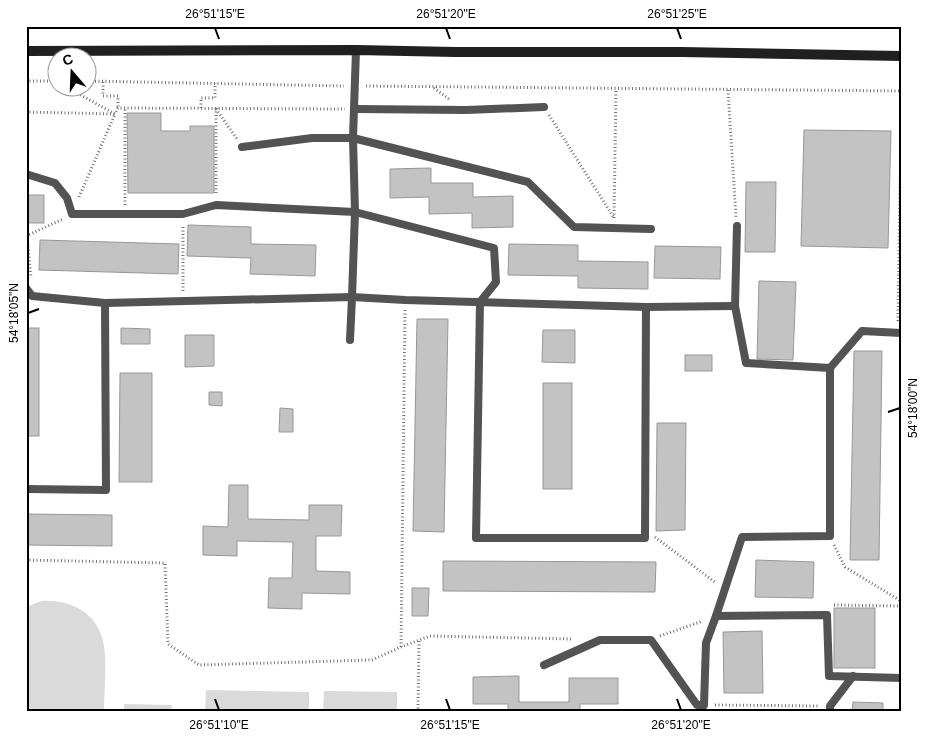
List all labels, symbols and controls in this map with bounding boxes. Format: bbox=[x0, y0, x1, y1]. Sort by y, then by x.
text: 26°51'15"E bbox=[185, 7, 245, 21]
text: 26°51'20"E bbox=[416, 7, 476, 21]
text: 26°51'25"E bbox=[647, 7, 707, 21]
north arrow bbox=[48, 48, 98, 98]
text: С bbox=[60, 50, 75, 69]
text: 54°18'05"N bbox=[7, 283, 21, 343]
text: 54°18'00"N bbox=[906, 378, 920, 438]
text: 26°51'10"E bbox=[189, 718, 249, 732]
text: 26°51'15"E bbox=[420, 718, 480, 732]
text: 26°51'20"E bbox=[651, 718, 711, 732]

